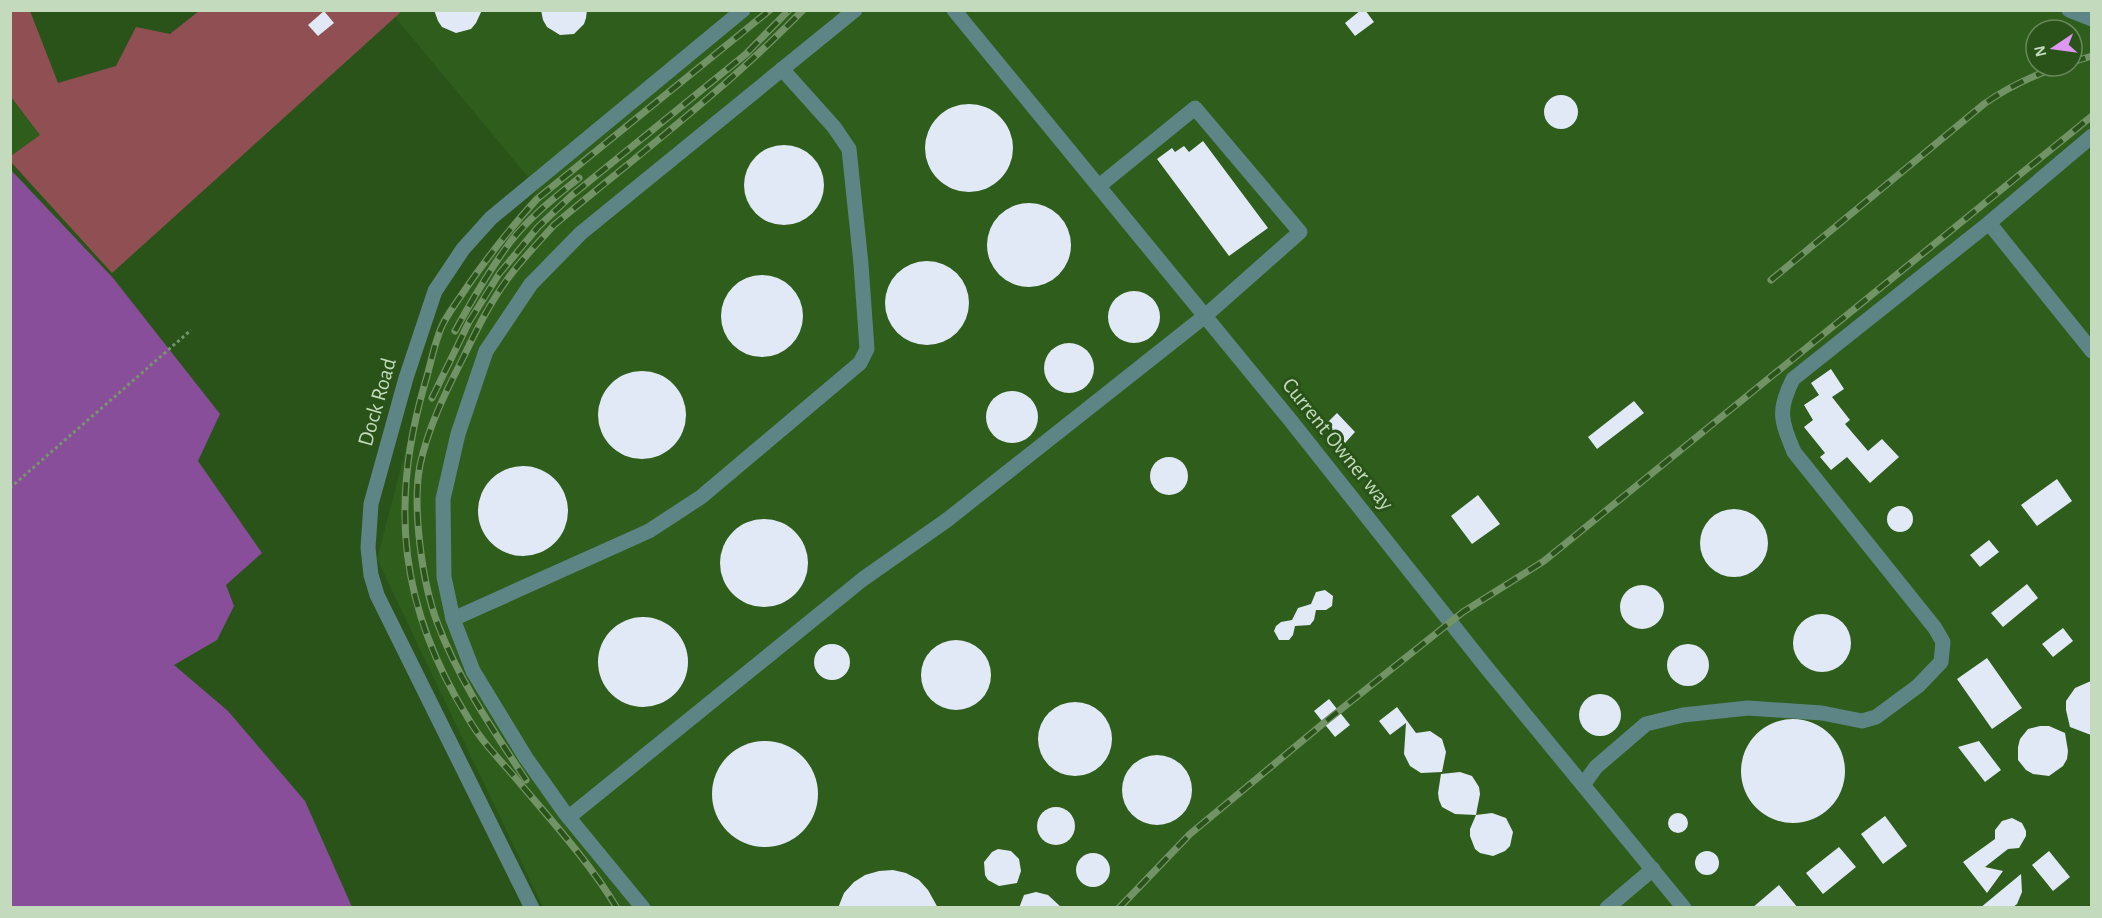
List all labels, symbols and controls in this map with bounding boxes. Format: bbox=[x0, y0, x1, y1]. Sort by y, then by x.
north arrow bbox=[2024, 18, 2084, 78]
text: N bbox=[2031, 44, 2049, 58]
street label: Dock Road bbox=[354, 355, 400, 449]
street label: Current Owner way bbox=[1278, 374, 1398, 515]

